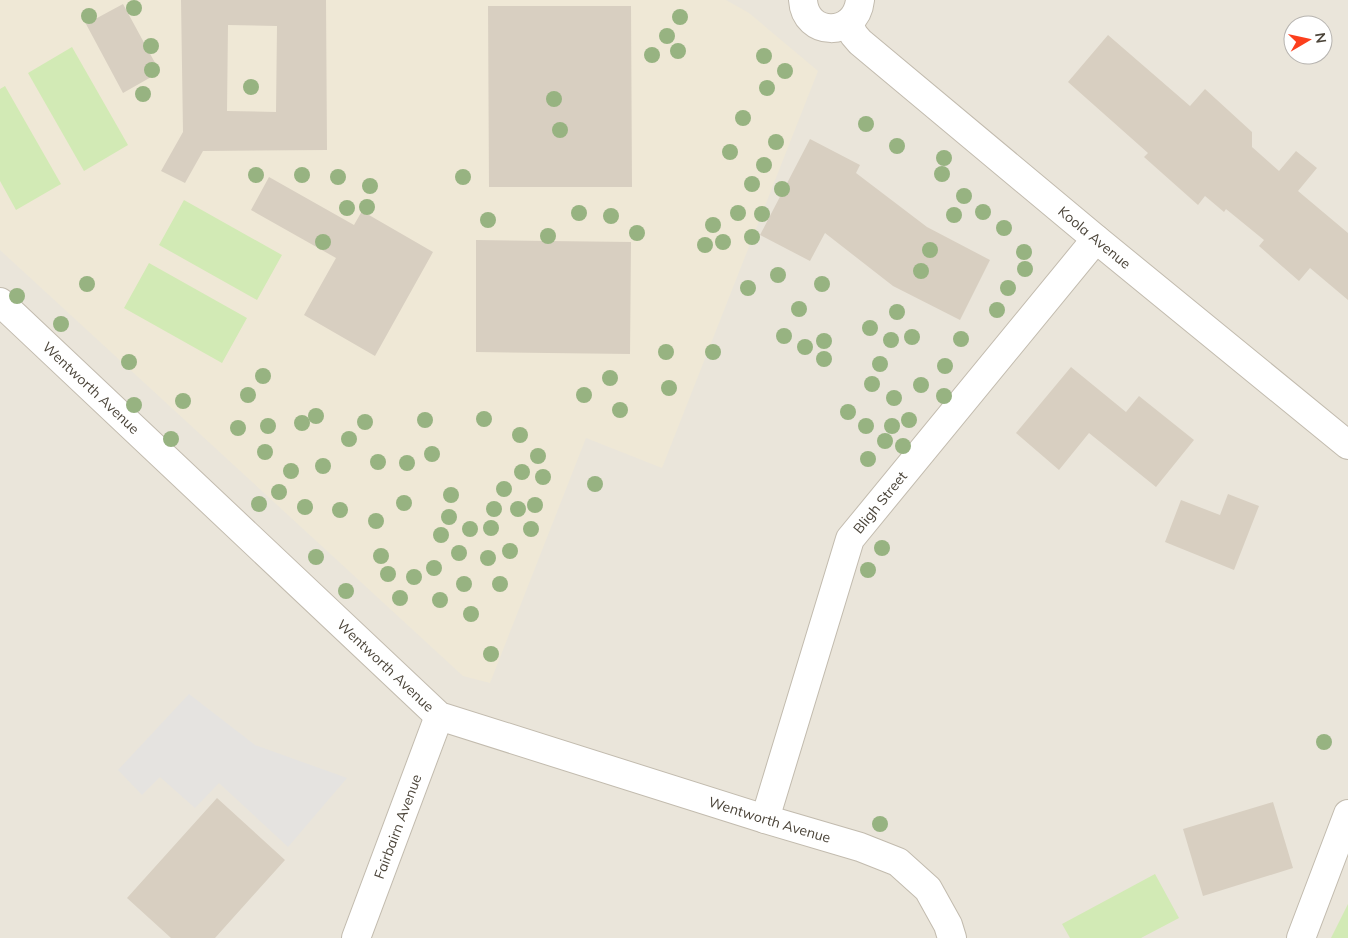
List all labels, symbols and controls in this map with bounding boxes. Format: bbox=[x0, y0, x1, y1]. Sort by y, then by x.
north arrow bbox=[1283, 15, 1333, 65]
text: N bbox=[1311, 31, 1331, 45]
street label: Koola Avenue bbox=[1055, 202, 1135, 273]
street label: Wentworth Avenue bbox=[39, 338, 143, 438]
street label: Bligh Street bbox=[849, 467, 911, 537]
street label: Wentworth Avenue bbox=[333, 616, 438, 716]
street label: Fairbairn Avenue bbox=[370, 772, 425, 881]
street label: Wentworth Avenue bbox=[706, 793, 833, 847]

